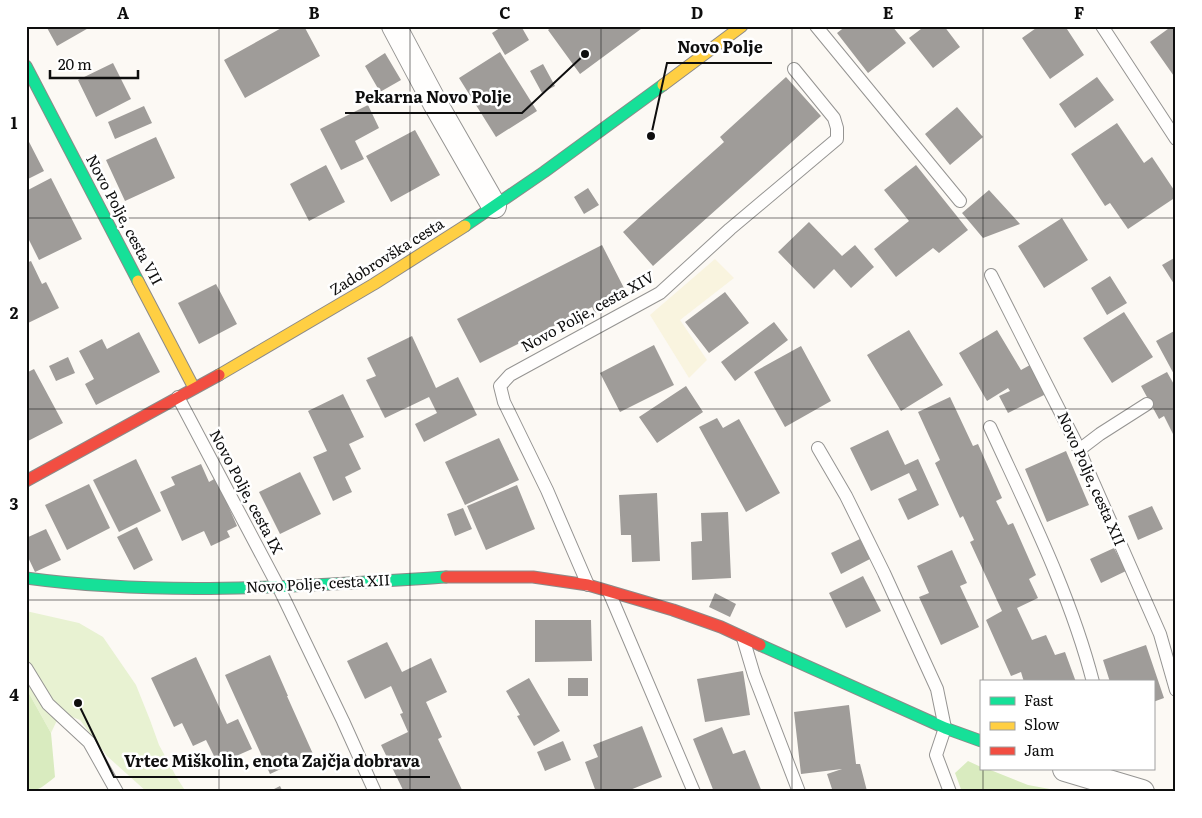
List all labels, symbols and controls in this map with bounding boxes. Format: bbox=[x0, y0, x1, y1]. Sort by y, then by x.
text: A bbox=[117, 0, 129, 24]
text: B bbox=[308, 0, 320, 24]
text: C bbox=[499, 0, 511, 24]
text: D bbox=[691, 0, 703, 24]
text: E bbox=[883, 0, 894, 24]
text: F bbox=[1074, 0, 1084, 24]
callout: Novo Polje bbox=[667, 32, 772, 63]
text: Novo Polje bbox=[677, 34, 763, 58]
scale bar bbox=[50, 48, 138, 80]
text: 20 m bbox=[58, 52, 92, 75]
callout: Pekarna Novo Polje bbox=[345, 82, 522, 113]
text: Pekarna Novo Polje bbox=[355, 84, 511, 108]
text: 1 bbox=[11, 110, 18, 134]
street label: Novo Polje, cesta VII bbox=[81, 150, 170, 289]
street label: Zadobrovška cesta bbox=[325, 211, 449, 300]
street label: Novo Polje, cesta XIV bbox=[516, 264, 658, 357]
text: 2 bbox=[10, 300, 19, 324]
street label: Novo Polje, cesta XII bbox=[1052, 408, 1132, 549]
street label: Novo Polje, cesta IX bbox=[205, 425, 290, 558]
text: 3 bbox=[10, 491, 19, 515]
street label: Novo Polje, cesta XII bbox=[245, 567, 391, 598]
legend bbox=[980, 680, 1154, 770]
text: 4 bbox=[9, 682, 19, 706]
text: Fast bbox=[1024, 688, 1053, 711]
text: Slow bbox=[1024, 712, 1059, 735]
text: Jam bbox=[1024, 738, 1055, 761]
callout: Vrtec Miškolin, enota Zajčja dobrava bbox=[114, 746, 430, 777]
text: Vrtec Miškolin, enota Zajčja dobrava bbox=[124, 748, 421, 772]

